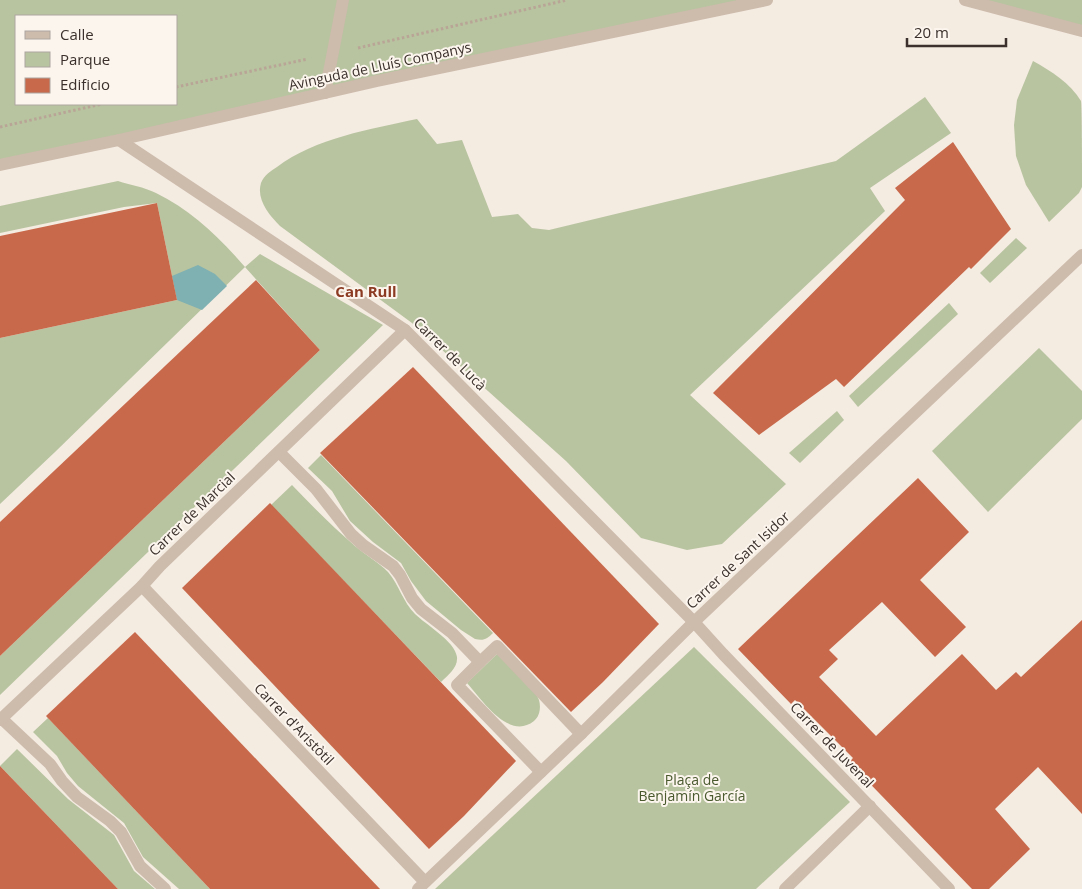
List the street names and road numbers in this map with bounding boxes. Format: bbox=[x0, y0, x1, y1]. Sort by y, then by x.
street label: Avinguda de Lluís Companys bbox=[287, 37, 473, 94]
street label: Carrer de Lucà bbox=[410, 313, 491, 394]
street label: Carrer de Marcial bbox=[144, 468, 239, 560]
street label: Carrer de Sant Isidor bbox=[682, 507, 794, 613]
street label: Carrer d'Aristòtil bbox=[250, 679, 338, 769]
street label: Carrer de Juvenal bbox=[786, 698, 878, 792]

